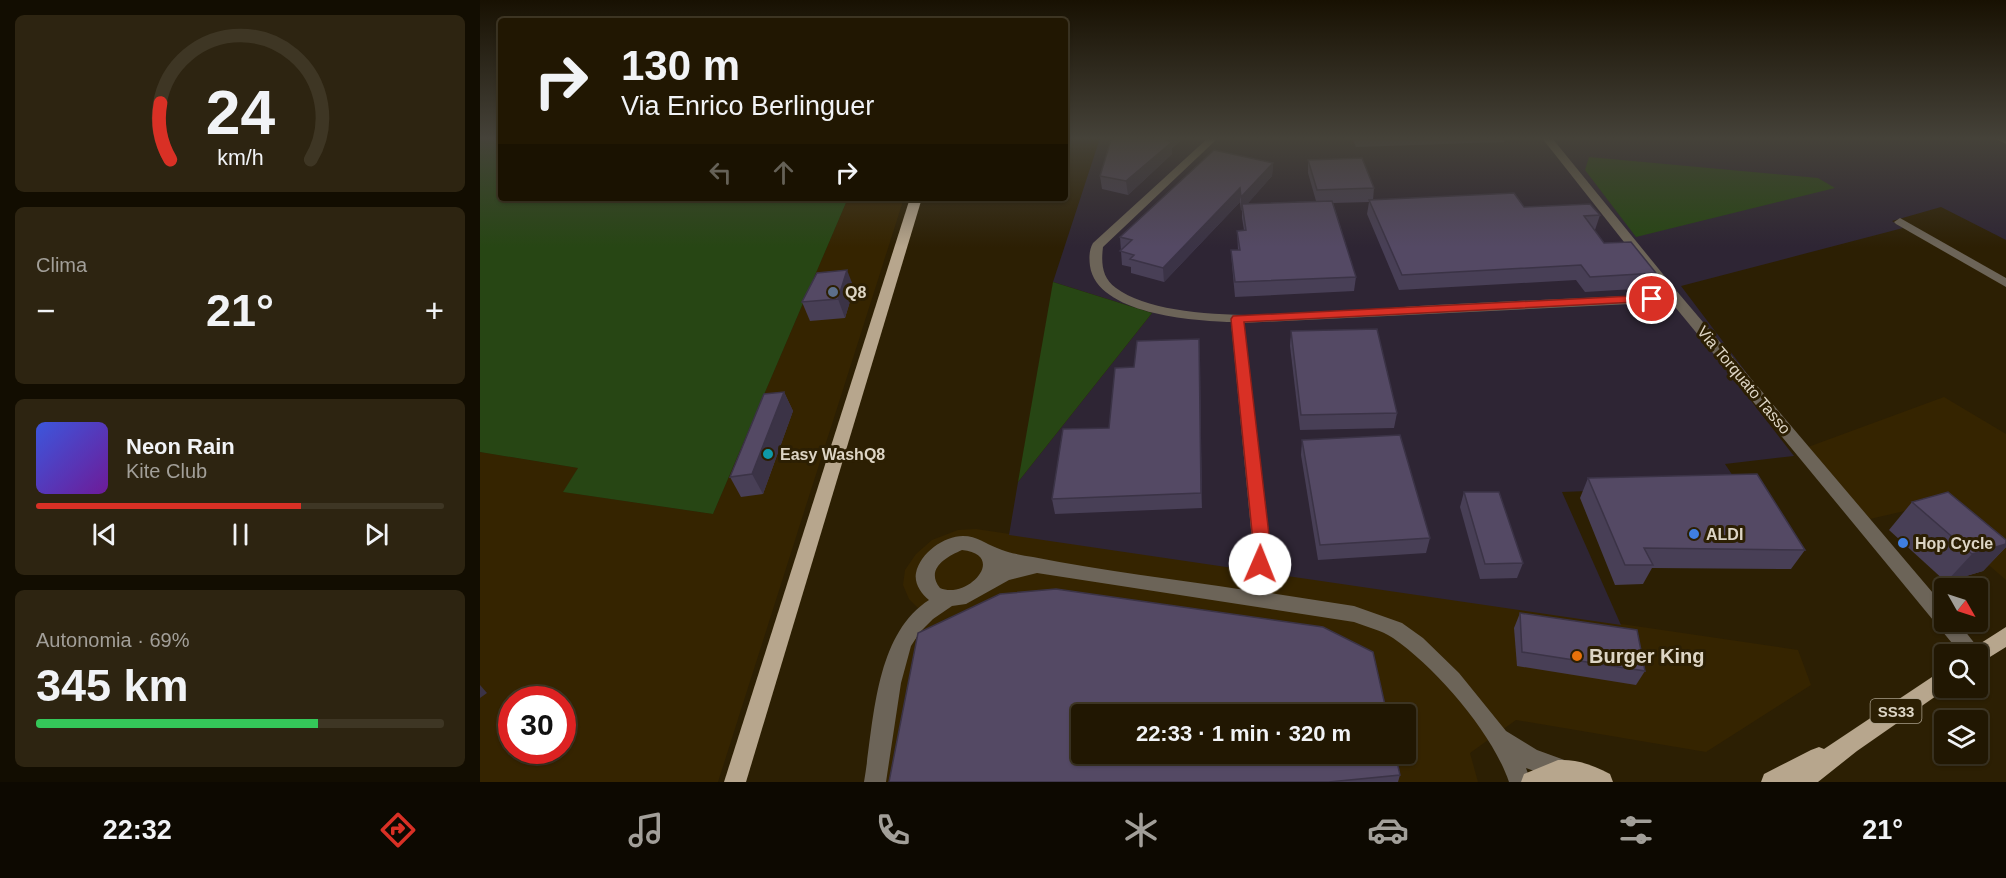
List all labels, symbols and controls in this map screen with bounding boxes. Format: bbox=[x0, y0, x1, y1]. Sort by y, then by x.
icon: right bbox=[522, 42, 600, 120]
text: 130 m bbox=[621, 42, 740, 89]
text: 24 bbox=[205, 79, 275, 148]
text: Via Enrico Berlinguer bbox=[621, 91, 874, 121]
text: km/h bbox=[217, 147, 263, 171]
icon: left bbox=[704, 156, 737, 189]
icon: ahead bbox=[767, 156, 800, 189]
icon: right bbox=[830, 156, 863, 189]
text: Clima bbox=[36, 254, 87, 276]
pin bbox=[1626, 273, 1677, 324]
icon: arrive bbox=[1635, 282, 1668, 315]
place label: Q8 bbox=[845, 284, 866, 301]
text: 21° bbox=[206, 285, 274, 336]
marker: Q8 bbox=[826, 285, 840, 299]
text: − bbox=[36, 292, 55, 329]
text: + bbox=[425, 292, 444, 329]
street label: Via Torquato Tasso bbox=[1694, 323, 1794, 437]
text: Neon Rain bbox=[126, 434, 235, 459]
place label: Easy WashQ8 bbox=[780, 446, 885, 463]
marker: Easy WashQ8 bbox=[761, 447, 775, 461]
text: Kite Club bbox=[126, 460, 207, 482]
icon: previous bbox=[88, 518, 121, 551]
icon: pause bbox=[224, 518, 257, 551]
icon: next bbox=[360, 518, 393, 551]
place label: ALDI bbox=[1706, 526, 1743, 543]
marker: ALDI bbox=[1687, 527, 1701, 541]
position arrow bbox=[1228, 532, 1292, 596]
place label: Hop Cycle bbox=[1915, 535, 1993, 552]
marker: Hop Cycle bbox=[1896, 536, 1910, 550]
north arrow bbox=[1934, 578, 1988, 632]
map controls bbox=[1934, 578, 1988, 764]
text: Autonomia · 69% bbox=[36, 629, 189, 651]
button: search bbox=[1934, 644, 1988, 698]
place label: Burger King bbox=[1589, 645, 1705, 667]
marker: Burger King bbox=[1570, 649, 1584, 663]
text: 345 km bbox=[36, 660, 189, 711]
speed limit sign: 30 bbox=[498, 686, 576, 764]
road number: SS33 bbox=[1870, 699, 1922, 723]
button: layers bbox=[1934, 710, 1988, 764]
text: 22:33 · 1 min · 320 m bbox=[1136, 721, 1351, 746]
icon: directions bbox=[377, 809, 419, 851]
icon: music bbox=[625, 809, 667, 851]
icon: phone bbox=[872, 809, 914, 851]
icon: climate bbox=[1120, 809, 1162, 851]
icon: car bbox=[1367, 809, 1409, 851]
icon: filters bbox=[1615, 809, 1657, 851]
text: 22:32 bbox=[103, 815, 172, 845]
text: 21° bbox=[1862, 815, 1903, 845]

